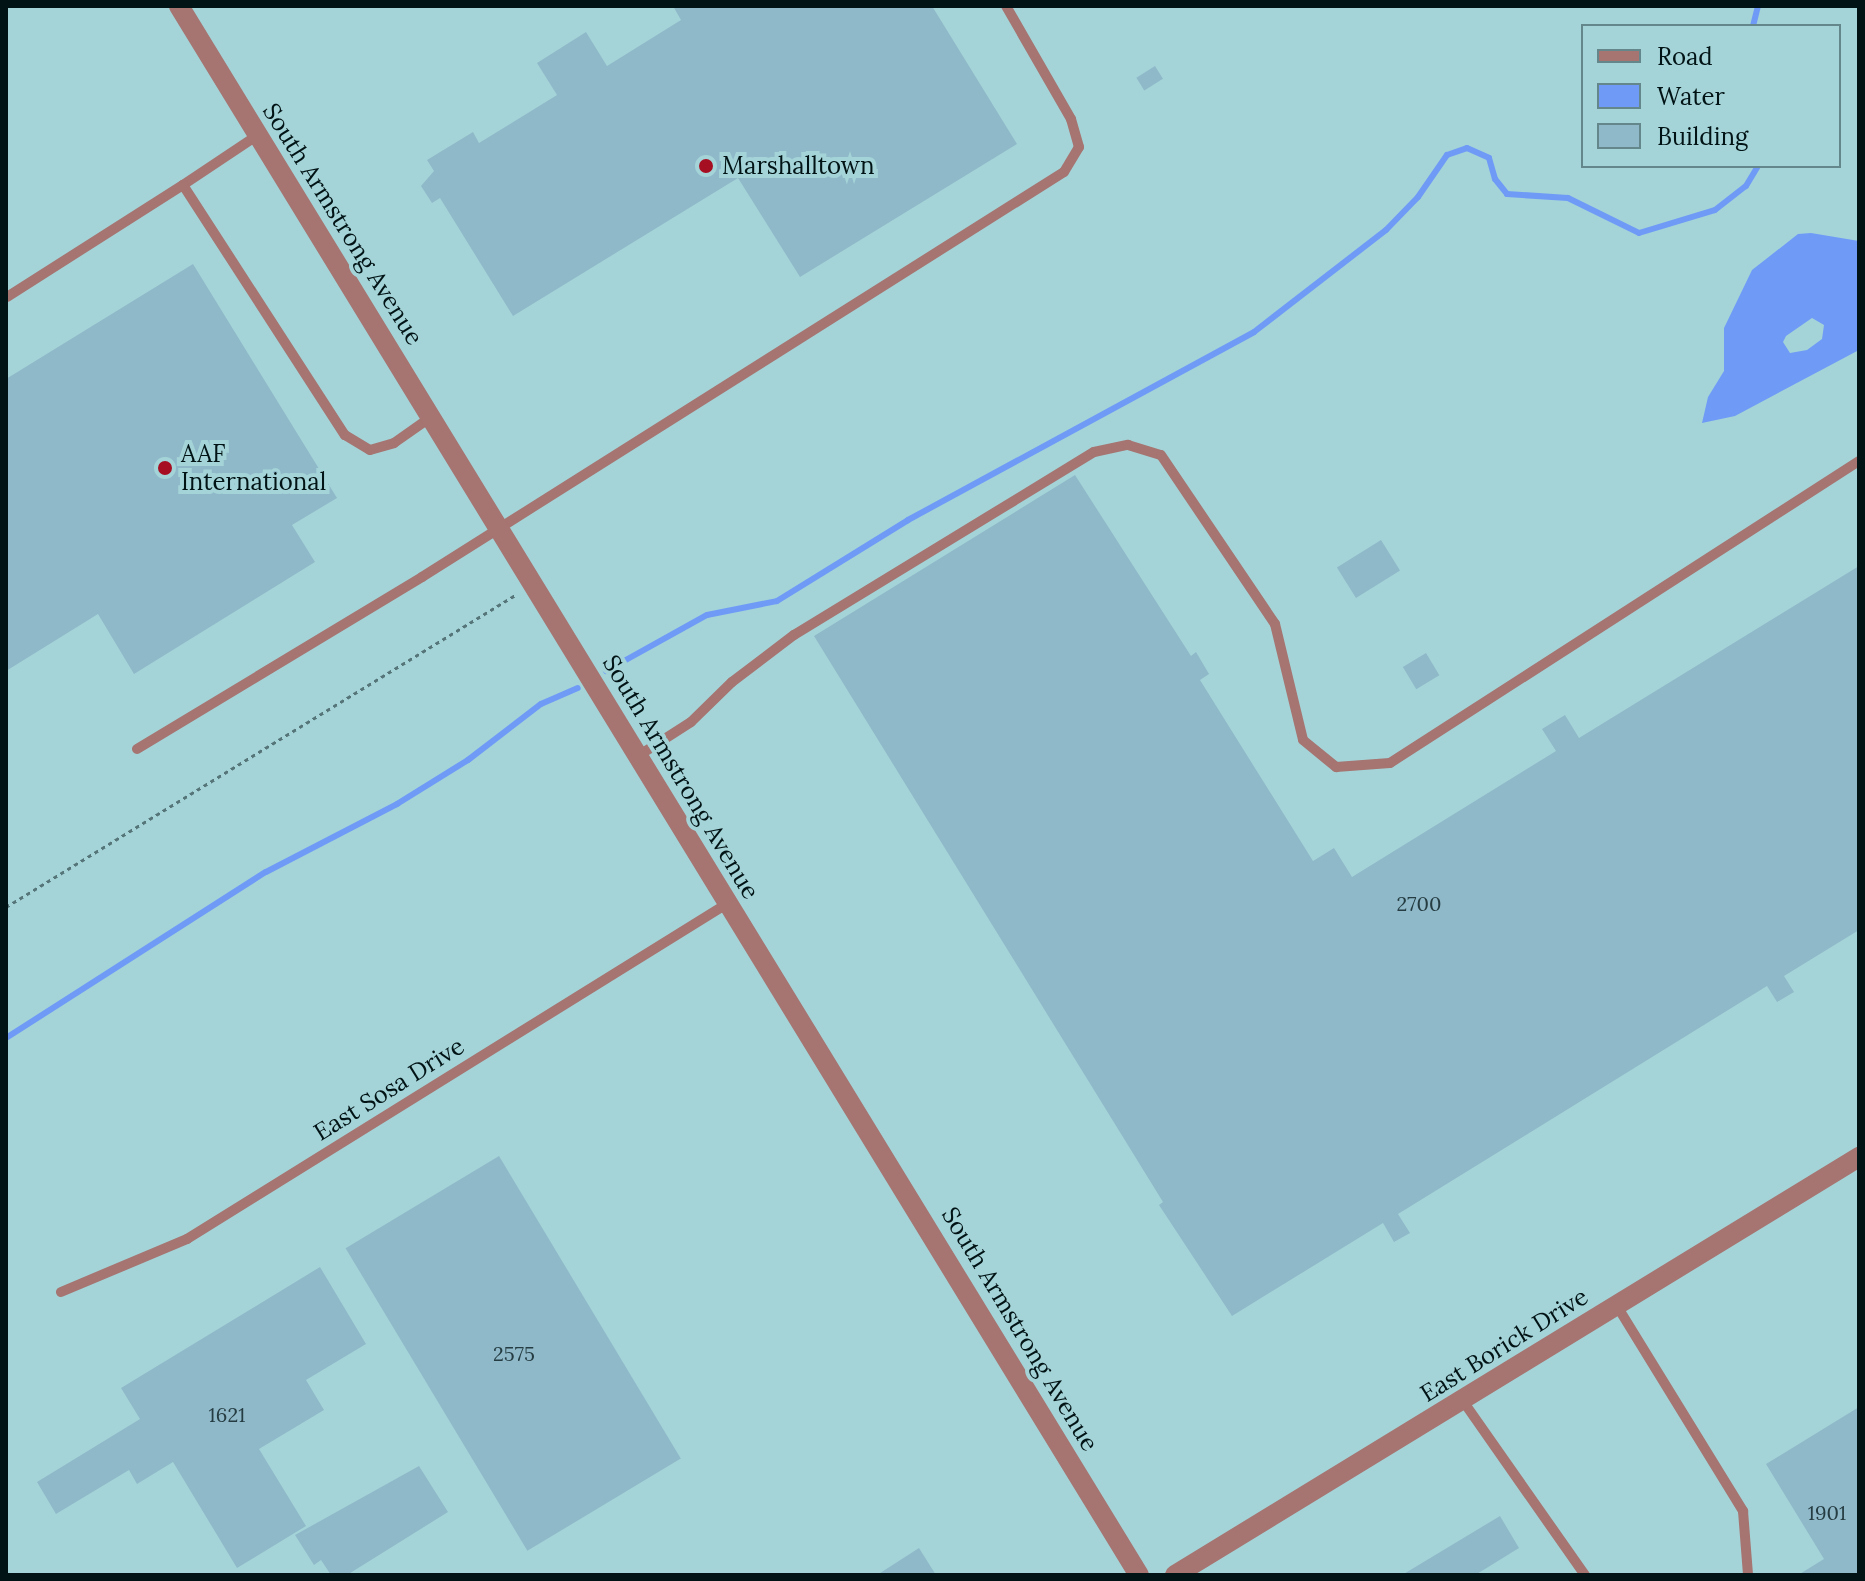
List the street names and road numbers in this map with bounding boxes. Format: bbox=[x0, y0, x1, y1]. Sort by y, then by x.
street label: South Armstrong Avenue bbox=[257, 98, 429, 350]
street label: South Armstrong Avenue bbox=[597, 650, 765, 904]
street label: East Sosa Drive bbox=[309, 1031, 469, 1147]
street label: South Armstrong Avenue bbox=[936, 1202, 1104, 1456]
street label: East Borick Drive bbox=[1415, 1282, 1593, 1408]

